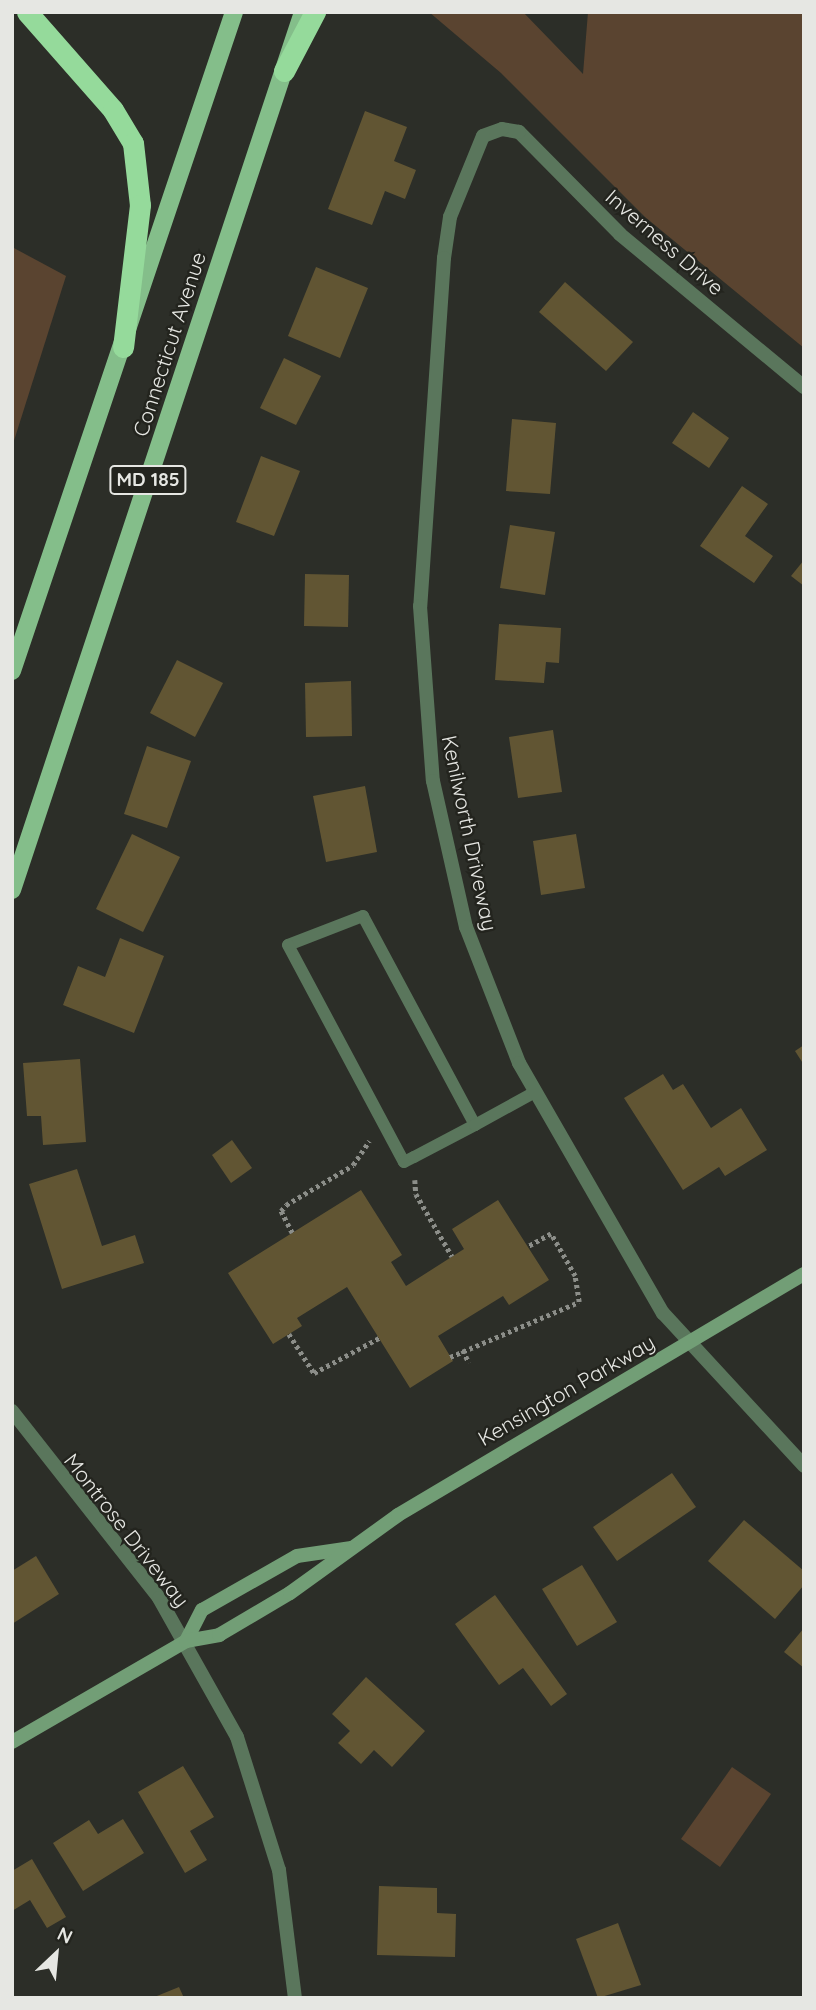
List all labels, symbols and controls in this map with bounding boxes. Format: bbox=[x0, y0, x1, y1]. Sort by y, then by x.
street label: Inverness Drive bbox=[601, 184, 729, 300]
street label: Connecticut Avenue bbox=[127, 249, 211, 439]
road number: MD 185 bbox=[108, 464, 188, 495]
street label: Kenilworth Driveway bbox=[437, 733, 503, 933]
street label: Kensington Parkway bbox=[473, 1329, 659, 1451]
street label: Montrose Driveway bbox=[59, 1448, 195, 1612]
north arrow bbox=[21, 1919, 91, 1989]
text: N bbox=[54, 1921, 77, 1949]

